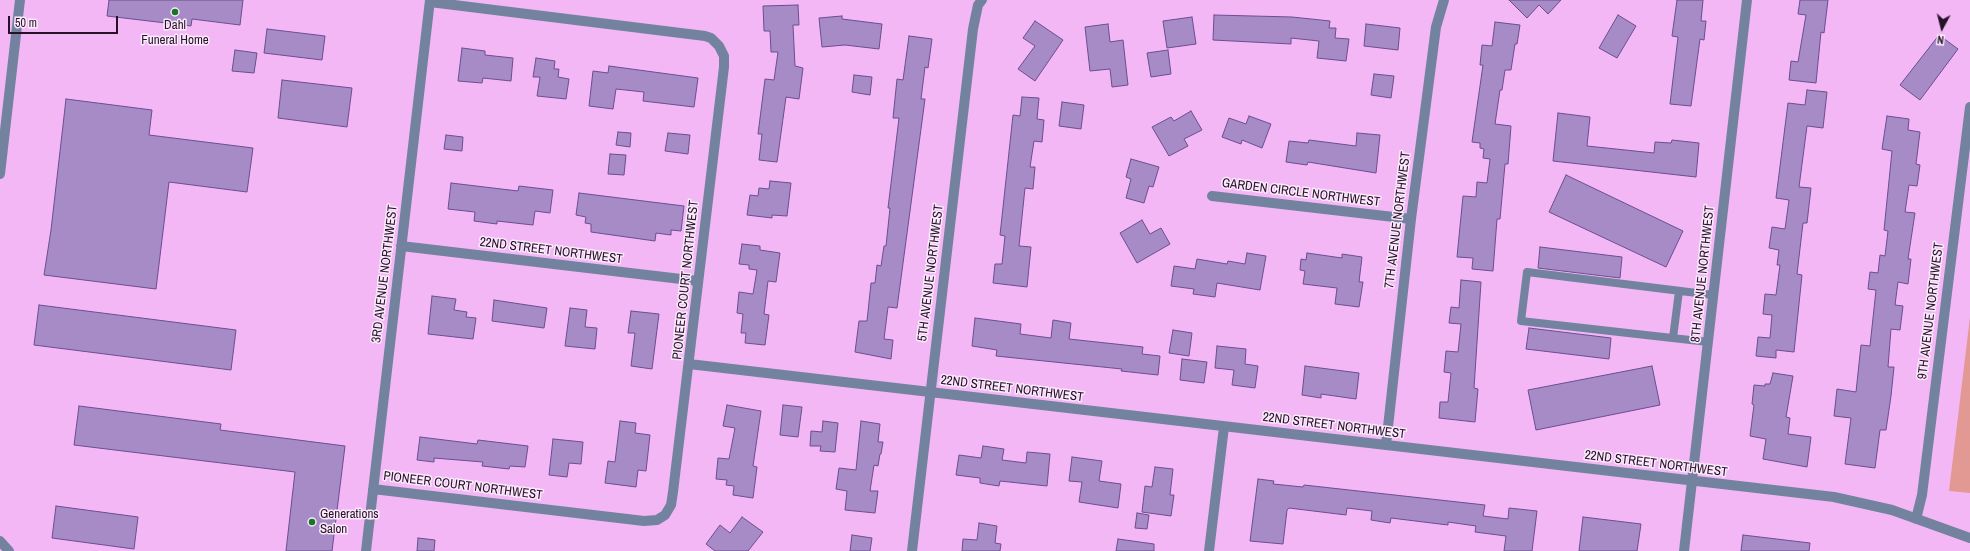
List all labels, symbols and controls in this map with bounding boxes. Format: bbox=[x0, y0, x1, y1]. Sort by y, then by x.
marker: Dahl Funeral Home bbox=[170, 7, 180, 17]
scale bar bbox=[10, 8, 120, 34]
north arrow bbox=[1922, 8, 1962, 48]
text: 50 m bbox=[15, 15, 37, 31]
place label: Dahl Funeral Home bbox=[141, 18, 209, 49]
text: N bbox=[1936, 33, 1945, 47]
street label: 7TH AVENUE NORTHWEST bbox=[1382, 151, 1414, 289]
street label: GARDEN CIRCLE NORTHWEST bbox=[1221, 176, 1381, 210]
street label: PIONEER COURT NORTHWEST bbox=[670, 200, 702, 360]
street label: 3RD AVENUE NORTHWEST bbox=[369, 204, 401, 344]
street label: 5TH AVENUE NORTHWEST bbox=[915, 204, 947, 342]
street label: 8TH AVENUE NORTHWEST bbox=[1688, 205, 1718, 343]
street label: 22ND STREET NORTHWEST bbox=[479, 234, 623, 268]
street label: 9TH AVENUE NORTHWEST bbox=[1915, 242, 1947, 380]
street label: 22ND STREET NORTHWEST bbox=[940, 372, 1084, 406]
street label: 22ND STREET NORTHWEST bbox=[1262, 409, 1406, 443]
street label: 22ND STREET NORTHWEST bbox=[1584, 447, 1728, 481]
street label: PIONEER COURT NORTHWEST bbox=[383, 469, 543, 503]
place label: Generations Salon bbox=[320, 507, 379, 538]
marker: Generations Salon bbox=[307, 517, 317, 527]

